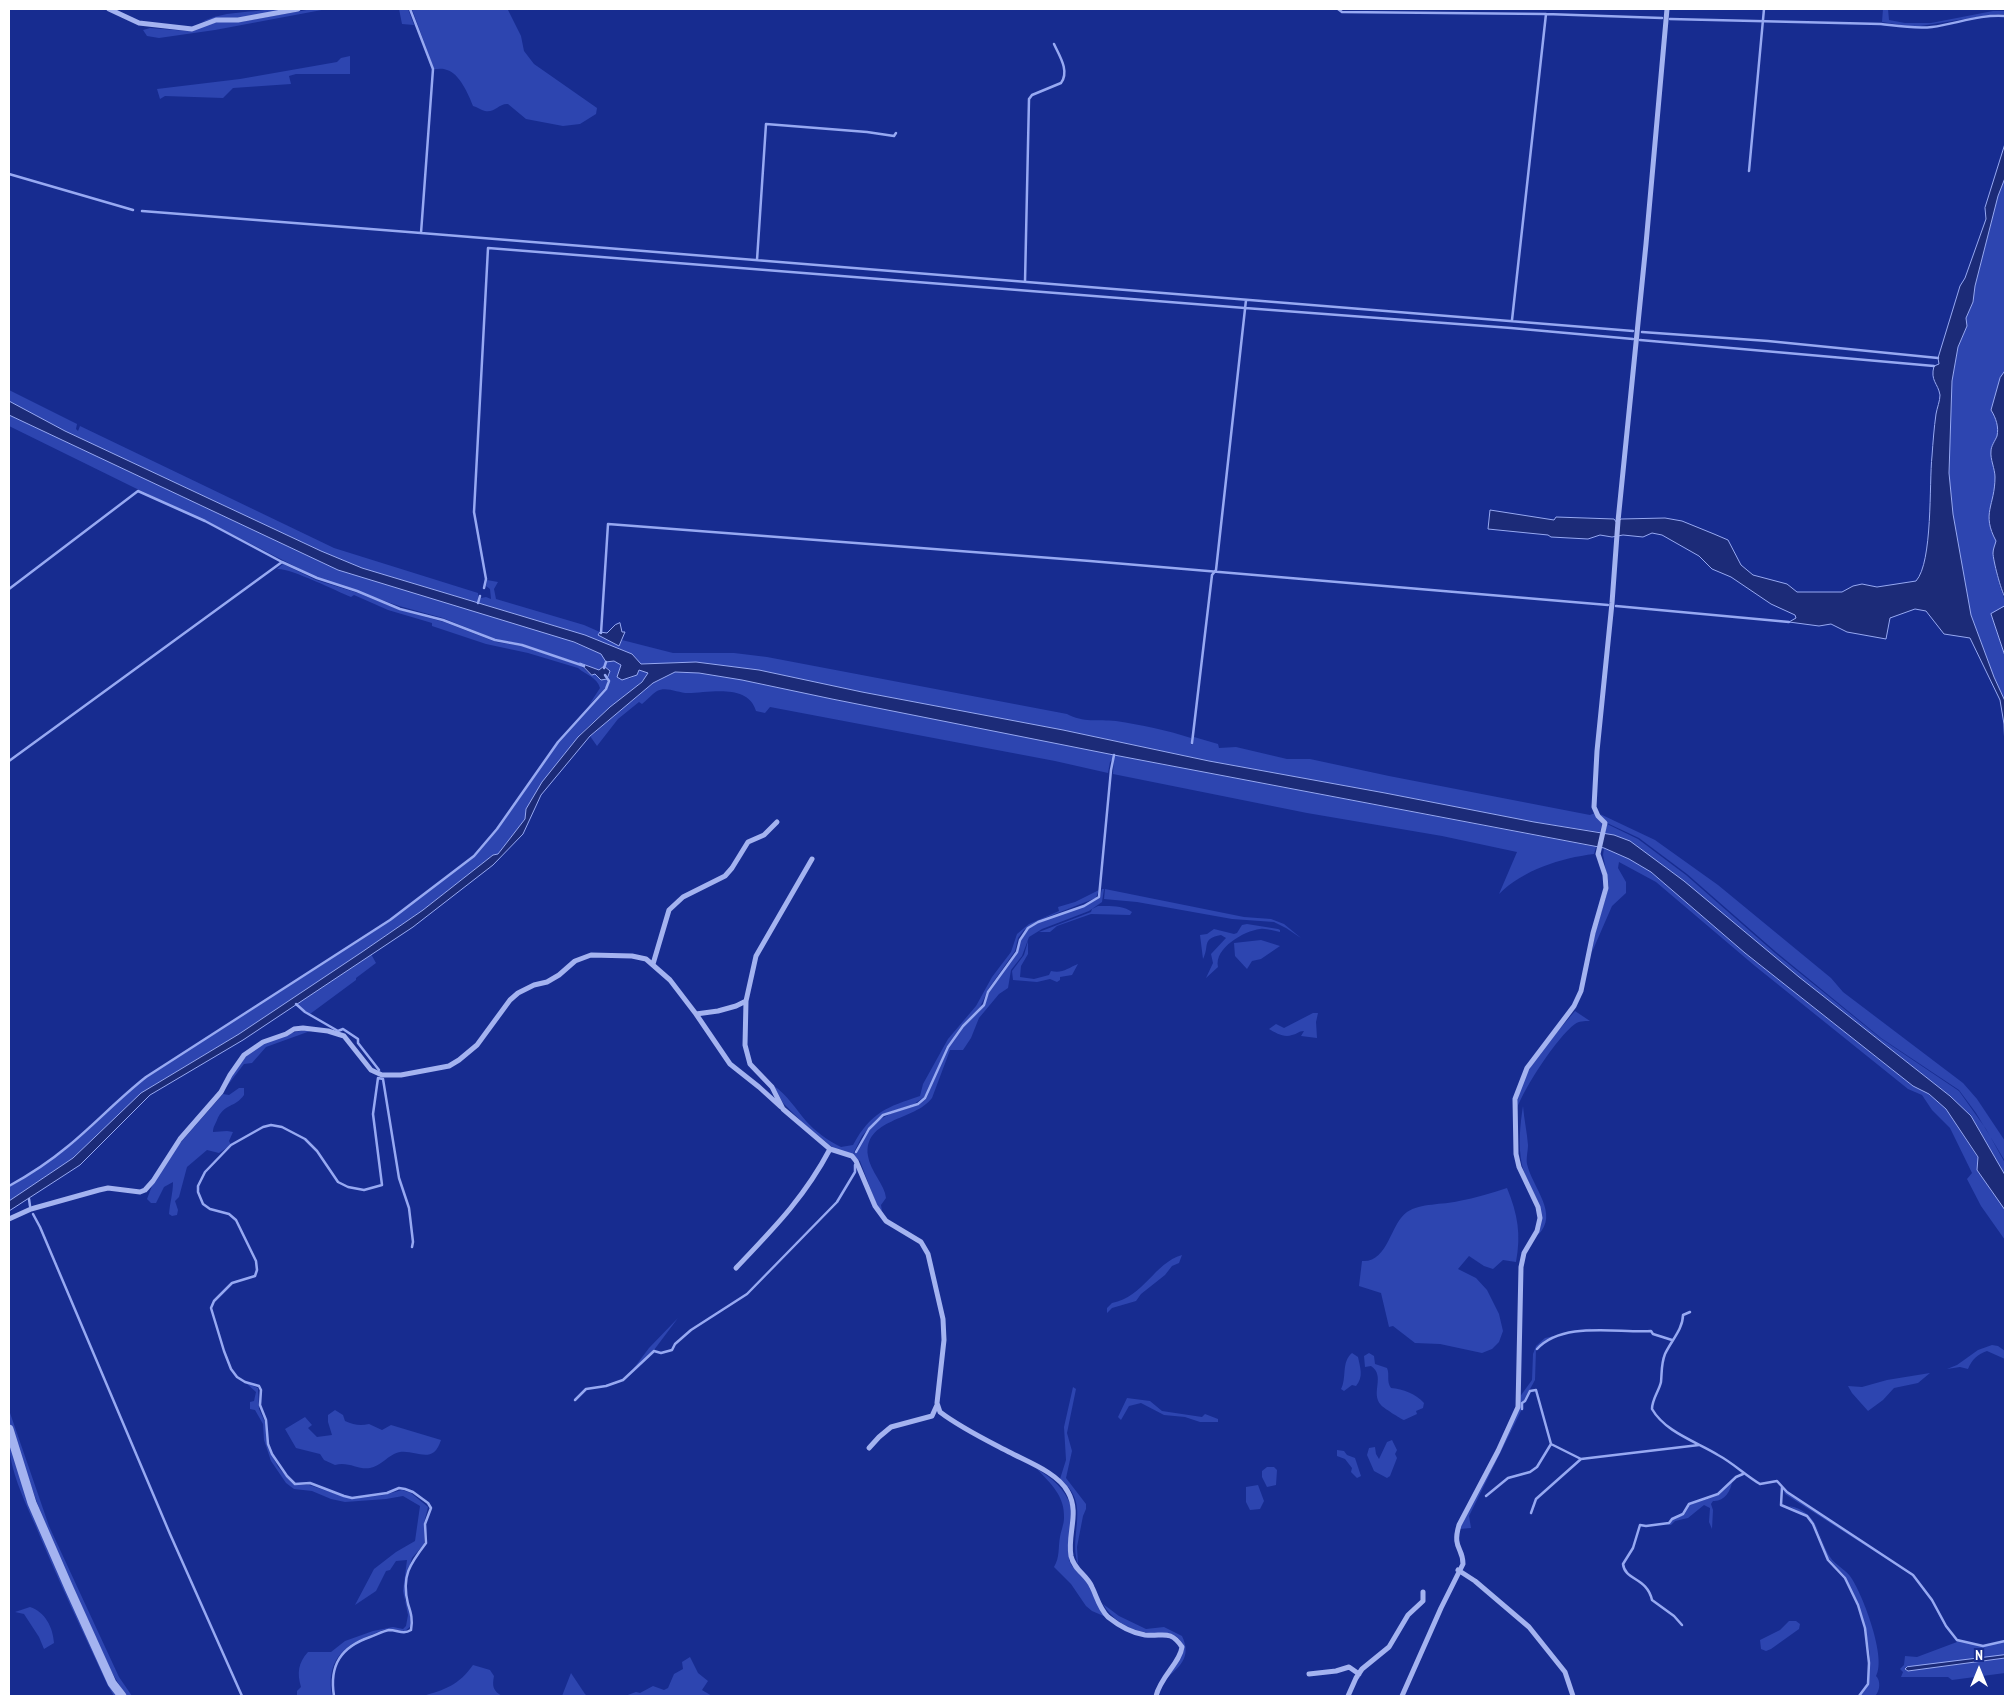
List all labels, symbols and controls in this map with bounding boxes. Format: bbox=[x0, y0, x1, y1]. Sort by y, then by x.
north arrow bbox=[1954, 1645, 2004, 1695]
text: N bbox=[1975, 1646, 1983, 1664]

